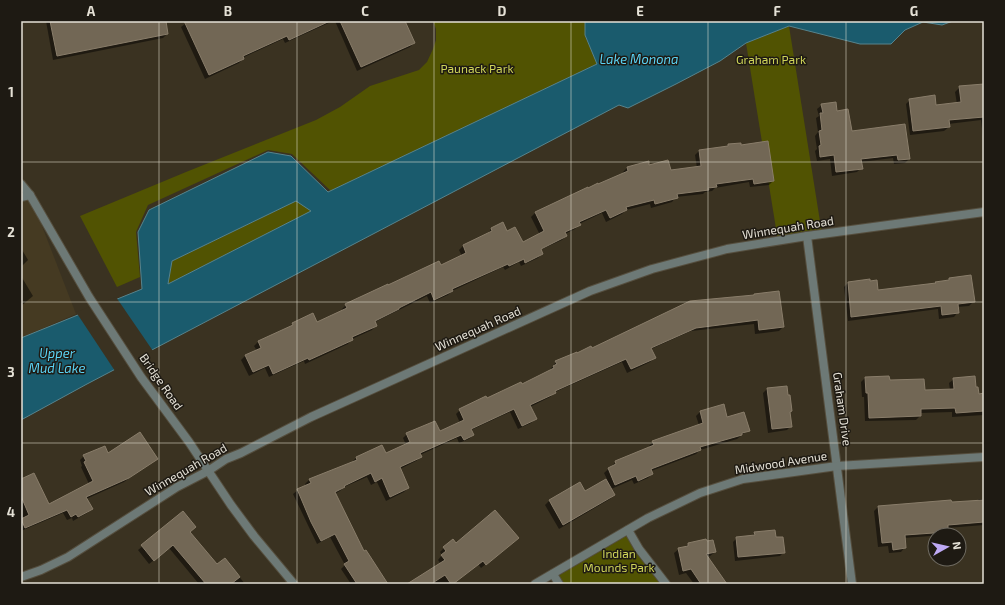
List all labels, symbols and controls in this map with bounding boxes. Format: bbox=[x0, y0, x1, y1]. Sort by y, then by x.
text: A bbox=[87, 3, 96, 19]
text: B bbox=[224, 3, 232, 19]
text: C bbox=[361, 3, 369, 19]
text: D bbox=[498, 3, 507, 19]
text: E bbox=[636, 3, 644, 19]
text: F bbox=[773, 3, 781, 19]
text: G bbox=[910, 3, 918, 19]
water label: Lake Monona bbox=[599, 51, 679, 67]
park label: Graham Park bbox=[736, 52, 806, 66]
park label: Paunack Park bbox=[440, 61, 514, 75]
text: 1 bbox=[8, 84, 14, 100]
street label: Winnequah Road bbox=[741, 213, 835, 241]
text: 2 bbox=[7, 224, 15, 240]
street label: Winnequah Road bbox=[433, 303, 523, 353]
water label: Upper Mud Lake bbox=[29, 345, 85, 376]
street label: Bridge Road bbox=[137, 351, 186, 412]
text: 3 bbox=[7, 364, 15, 380]
street label: Graham Drive bbox=[831, 371, 855, 447]
street label: Winnequah Road bbox=[142, 440, 229, 498]
street label: Midwood Avenue bbox=[734, 448, 828, 476]
text: 4 bbox=[7, 504, 15, 520]
north arrow bbox=[927, 527, 967, 567]
text: N bbox=[950, 541, 964, 550]
park label: Indian Mounds Park bbox=[583, 546, 655, 574]

